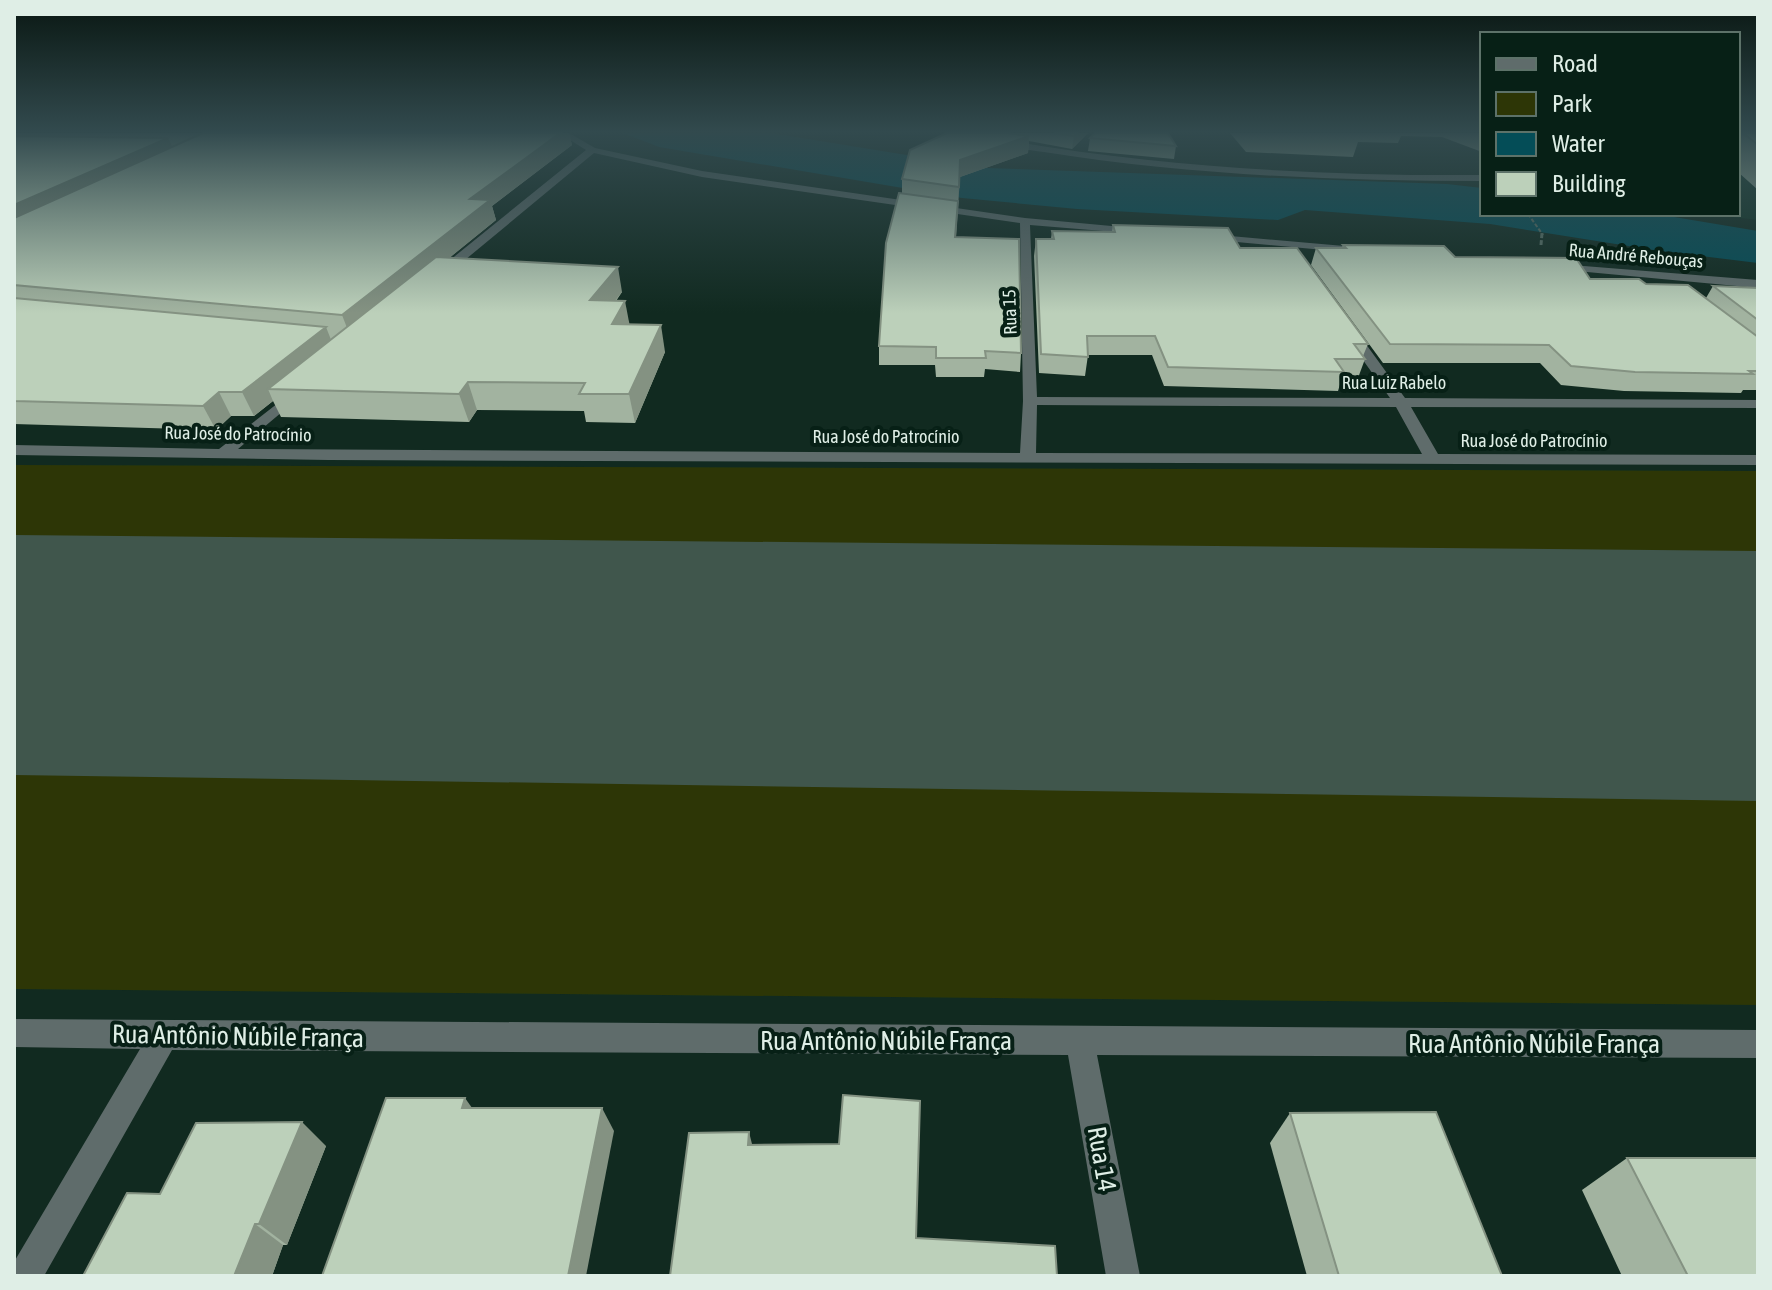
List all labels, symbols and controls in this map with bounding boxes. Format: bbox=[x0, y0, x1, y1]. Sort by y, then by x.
legend bbox=[1480, 32, 1740, 216]
text: Road bbox=[1552, 50, 1598, 77]
text: Park bbox=[1552, 90, 1593, 117]
text: Water bbox=[1552, 130, 1605, 157]
text: Building bbox=[1552, 170, 1626, 197]
street label: Rua André Rebouças bbox=[1568, 239, 1704, 272]
street label: Rua 15 bbox=[998, 289, 1021, 335]
street label: Rua Luiz Rabelo bbox=[1342, 372, 1446, 393]
street label: Rua José do Patrocínio bbox=[164, 422, 312, 445]
street label: Rua José do Patrocínio bbox=[812, 426, 960, 447]
street label: Rua José do Patrocínio bbox=[1460, 430, 1608, 451]
street label: Rua Antônio Núbile França bbox=[112, 1019, 364, 1053]
street label: Rua Antônio Núbile França bbox=[760, 1026, 1012, 1056]
street label: Rua Antônio Núbile França bbox=[1408, 1029, 1660, 1059]
street label: Rua 14 bbox=[1082, 1124, 1122, 1194]

